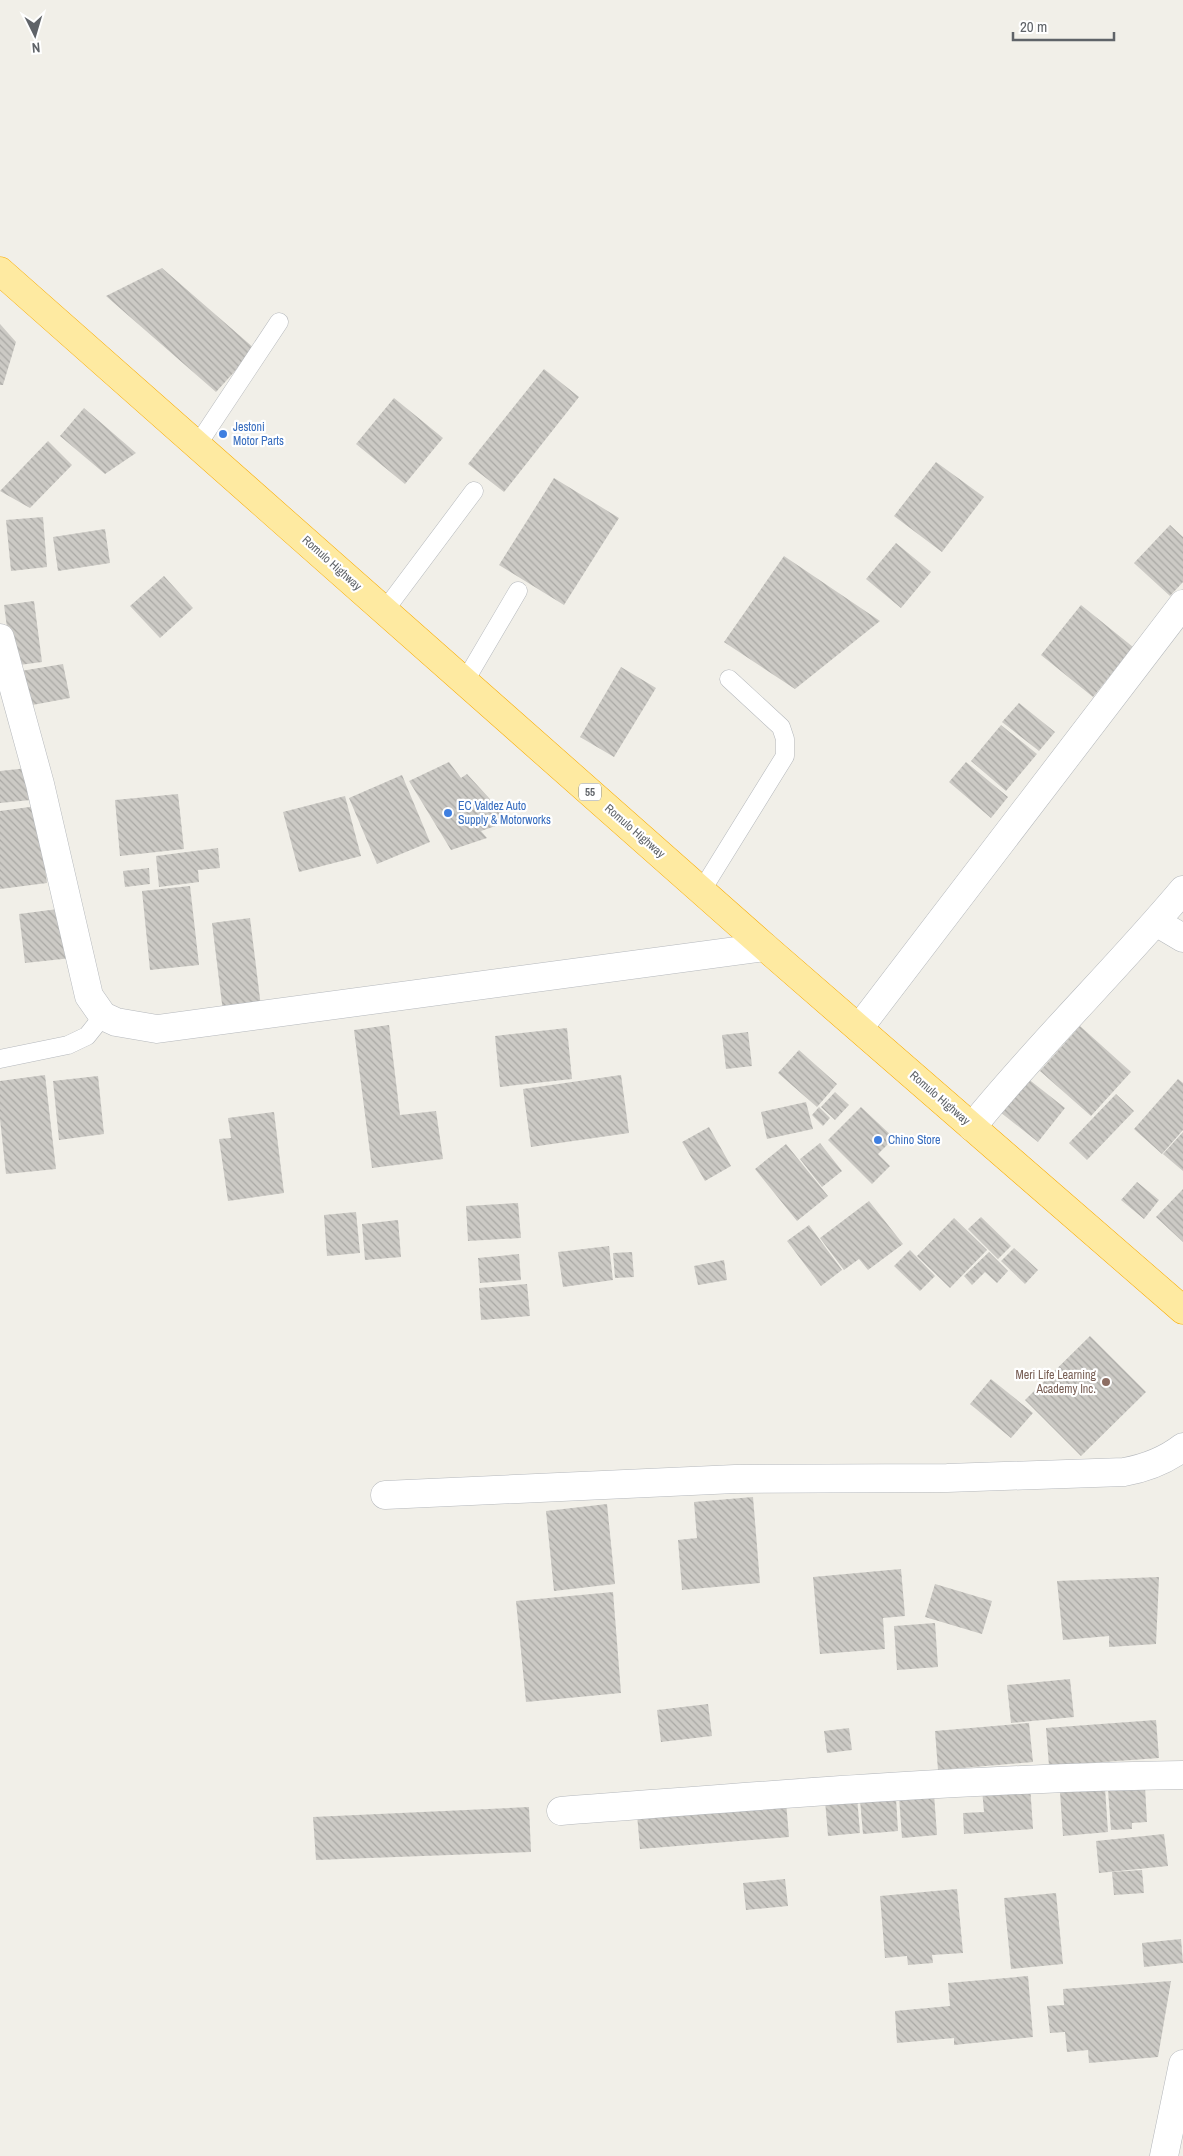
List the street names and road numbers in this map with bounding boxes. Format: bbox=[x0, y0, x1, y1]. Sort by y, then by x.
street label: Romulo Highway bbox=[299, 532, 365, 594]
road number: 55 bbox=[579, 784, 601, 800]
street label: Romulo Highway bbox=[601, 800, 669, 862]
street label: Romulo Highway bbox=[906, 1067, 974, 1129]

